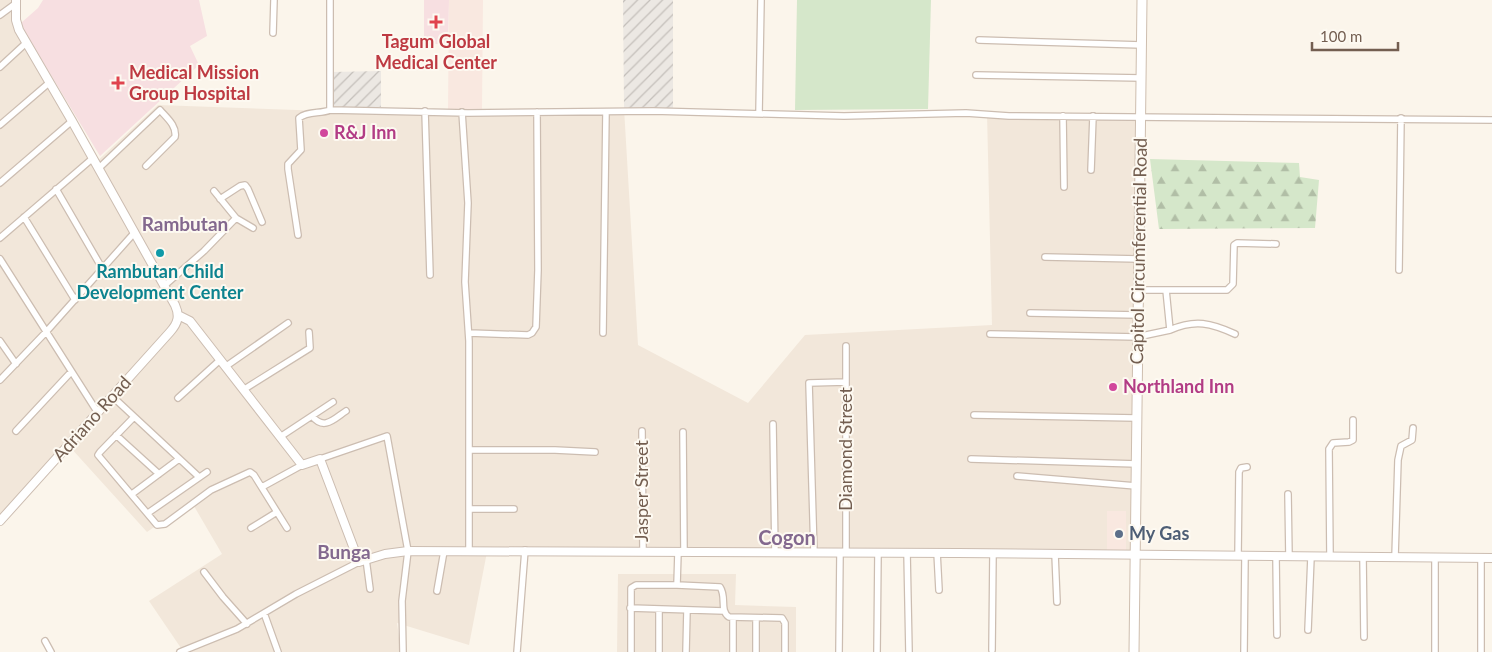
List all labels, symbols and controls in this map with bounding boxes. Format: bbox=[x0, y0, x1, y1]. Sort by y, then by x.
marker: Tagum Global Medical Center bbox=[429, 15, 443, 29]
scale bar bbox=[1312, 20, 1398, 52]
text: 100 m bbox=[1320, 27, 1362, 45]
place label: Tagum Global Medical Center bbox=[375, 30, 497, 73]
place label: Medical Mission Group Hospital bbox=[129, 61, 259, 104]
marker: Medical Mission Group Hospital bbox=[111, 76, 125, 90]
place label: R&J Inn bbox=[334, 121, 396, 143]
marker: R&J Inn bbox=[318, 127, 330, 139]
street label: Capitol Circumferential Road bbox=[1125, 138, 1151, 364]
district label: Rambutan bbox=[142, 212, 228, 235]
marker: Rambutan Child Development Center bbox=[154, 247, 166, 259]
place label: Rambutan Child Development Center bbox=[77, 260, 244, 303]
street label: Adriano Road bbox=[47, 371, 135, 465]
place label: Northland Inn bbox=[1123, 375, 1234, 397]
marker: Northland Inn bbox=[1107, 381, 1119, 393]
street label: Diamond Street bbox=[834, 387, 856, 511]
street label: Jasper Street bbox=[630, 440, 652, 542]
place label: My Gas bbox=[1129, 522, 1189, 544]
district label: Cogon bbox=[758, 525, 816, 549]
marker: My Gas bbox=[1113, 528, 1125, 540]
district label: Bunga bbox=[317, 540, 371, 563]

